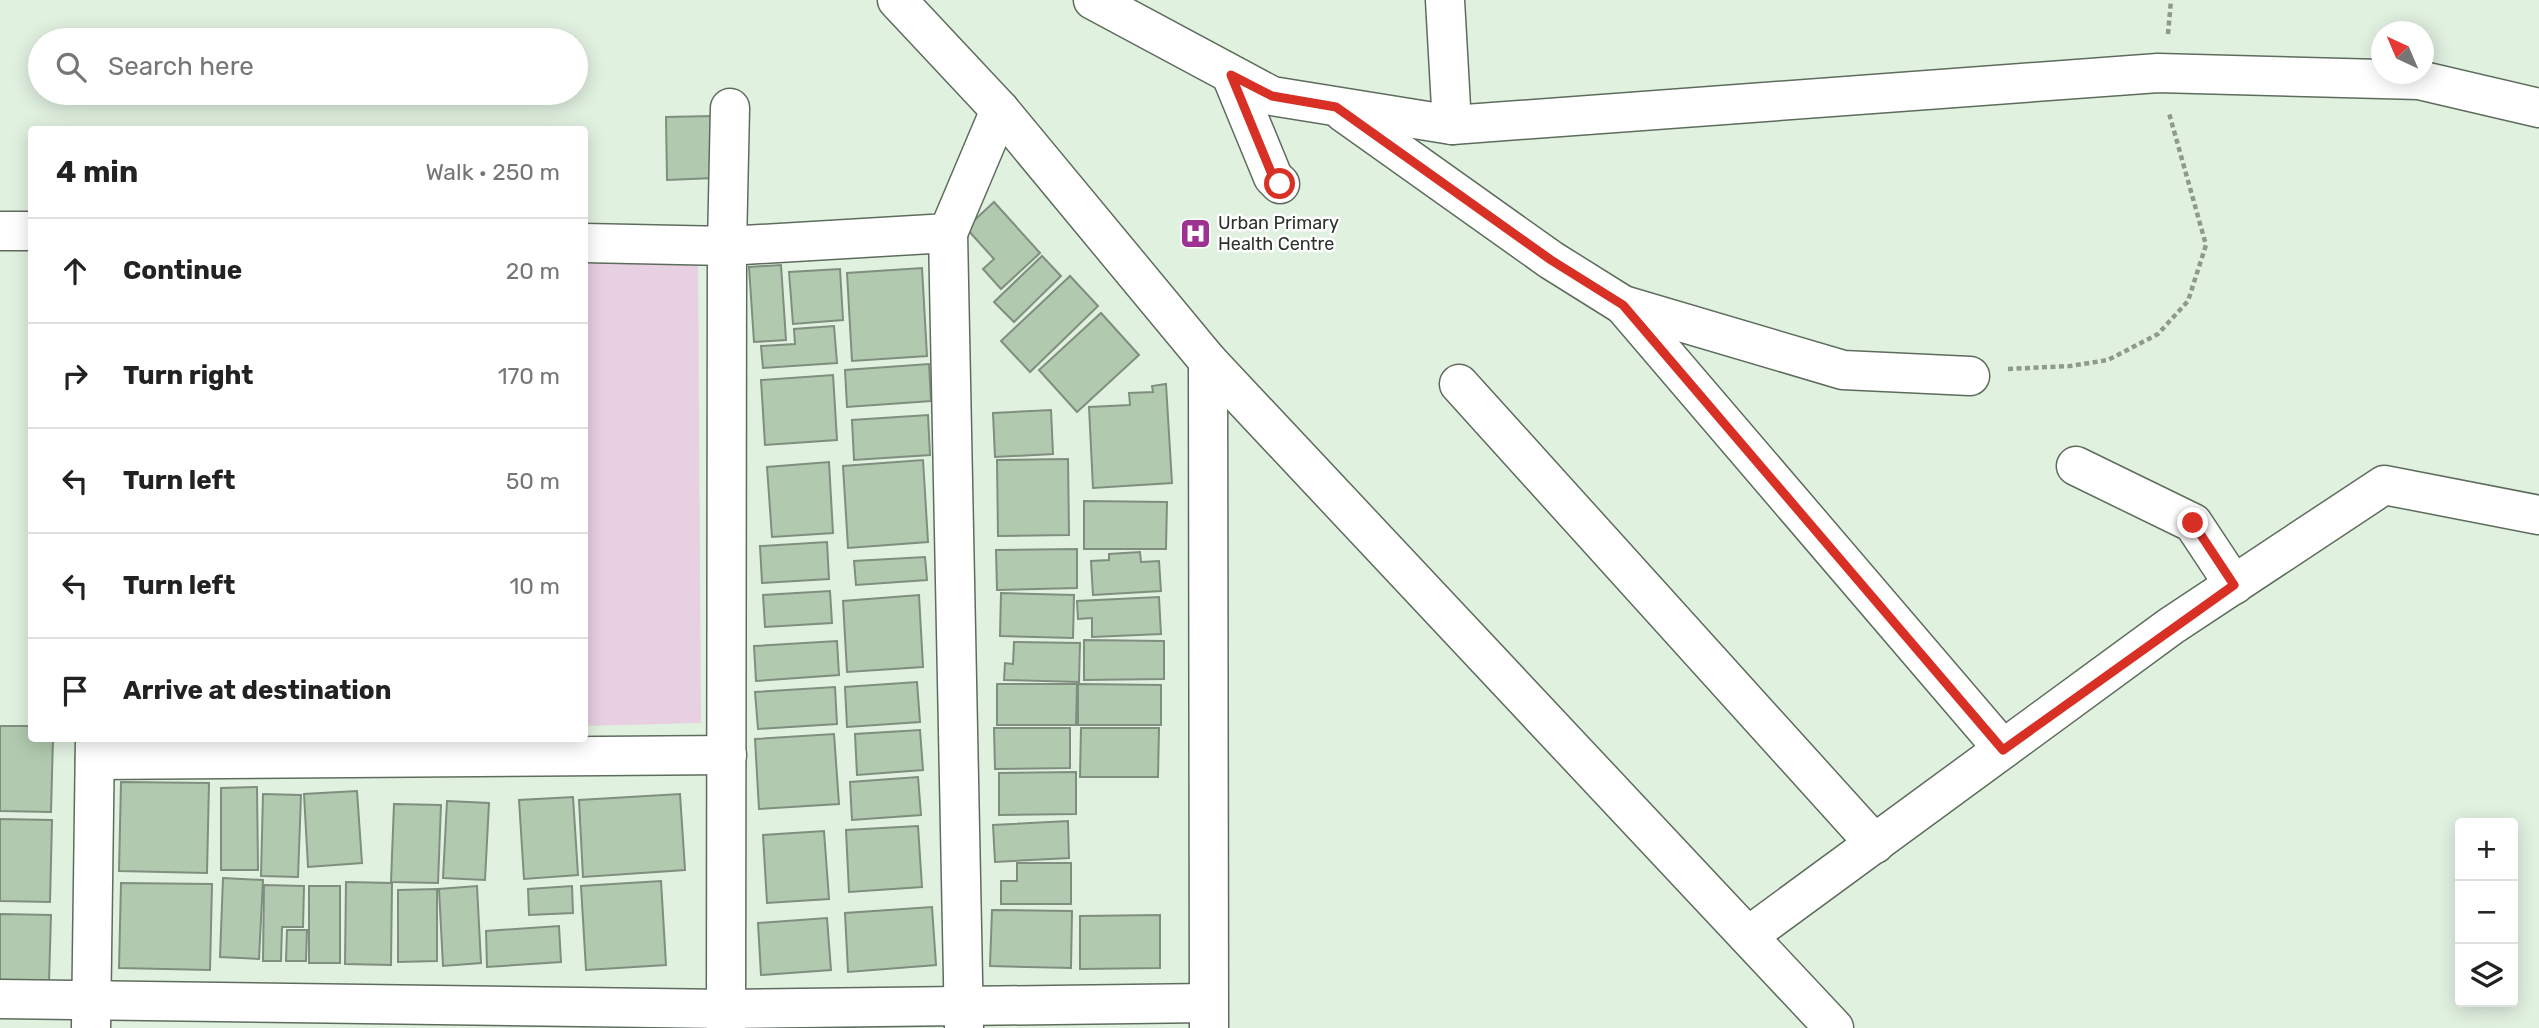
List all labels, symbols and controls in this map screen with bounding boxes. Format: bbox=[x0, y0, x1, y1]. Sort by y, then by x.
north arrow bbox=[2371, 21, 2434, 84]
search box bbox=[28, 28, 588, 105]
icon: search bbox=[52, 48, 90, 86]
text: Search here bbox=[108, 51, 254, 82]
text: 4 min bbox=[56, 154, 138, 190]
text: Walk · 250 m bbox=[425, 158, 560, 186]
route start bbox=[1264, 168, 1295, 199]
place label: Urban Primary Health Centre bbox=[1218, 212, 1339, 255]
hospital icon: Urban Primary Health Centre bbox=[1178, 216, 1212, 250]
icon: ahead bbox=[56, 252, 94, 290]
text: Continue bbox=[123, 255, 242, 286]
text: 20 m bbox=[506, 257, 560, 285]
icon: right bbox=[56, 357, 94, 395]
text: Turn right bbox=[123, 360, 253, 391]
text: 170 m bbox=[498, 362, 560, 390]
icon: left bbox=[56, 462, 94, 500]
text: Turn left bbox=[123, 465, 235, 496]
text: 50 m bbox=[506, 467, 560, 495]
route end bbox=[2177, 507, 2208, 538]
icon: left bbox=[56, 567, 94, 605]
text: Turn left bbox=[123, 570, 235, 601]
text: 10 m bbox=[509, 572, 560, 600]
icon: arrive bbox=[56, 672, 94, 710]
text: Arrive at destination bbox=[123, 675, 391, 706]
map controls bbox=[2455, 818, 2518, 1007]
button: + bbox=[2455, 818, 2518, 881]
button: − bbox=[2455, 881, 2518, 944]
button: layers bbox=[2455, 944, 2518, 1007]

